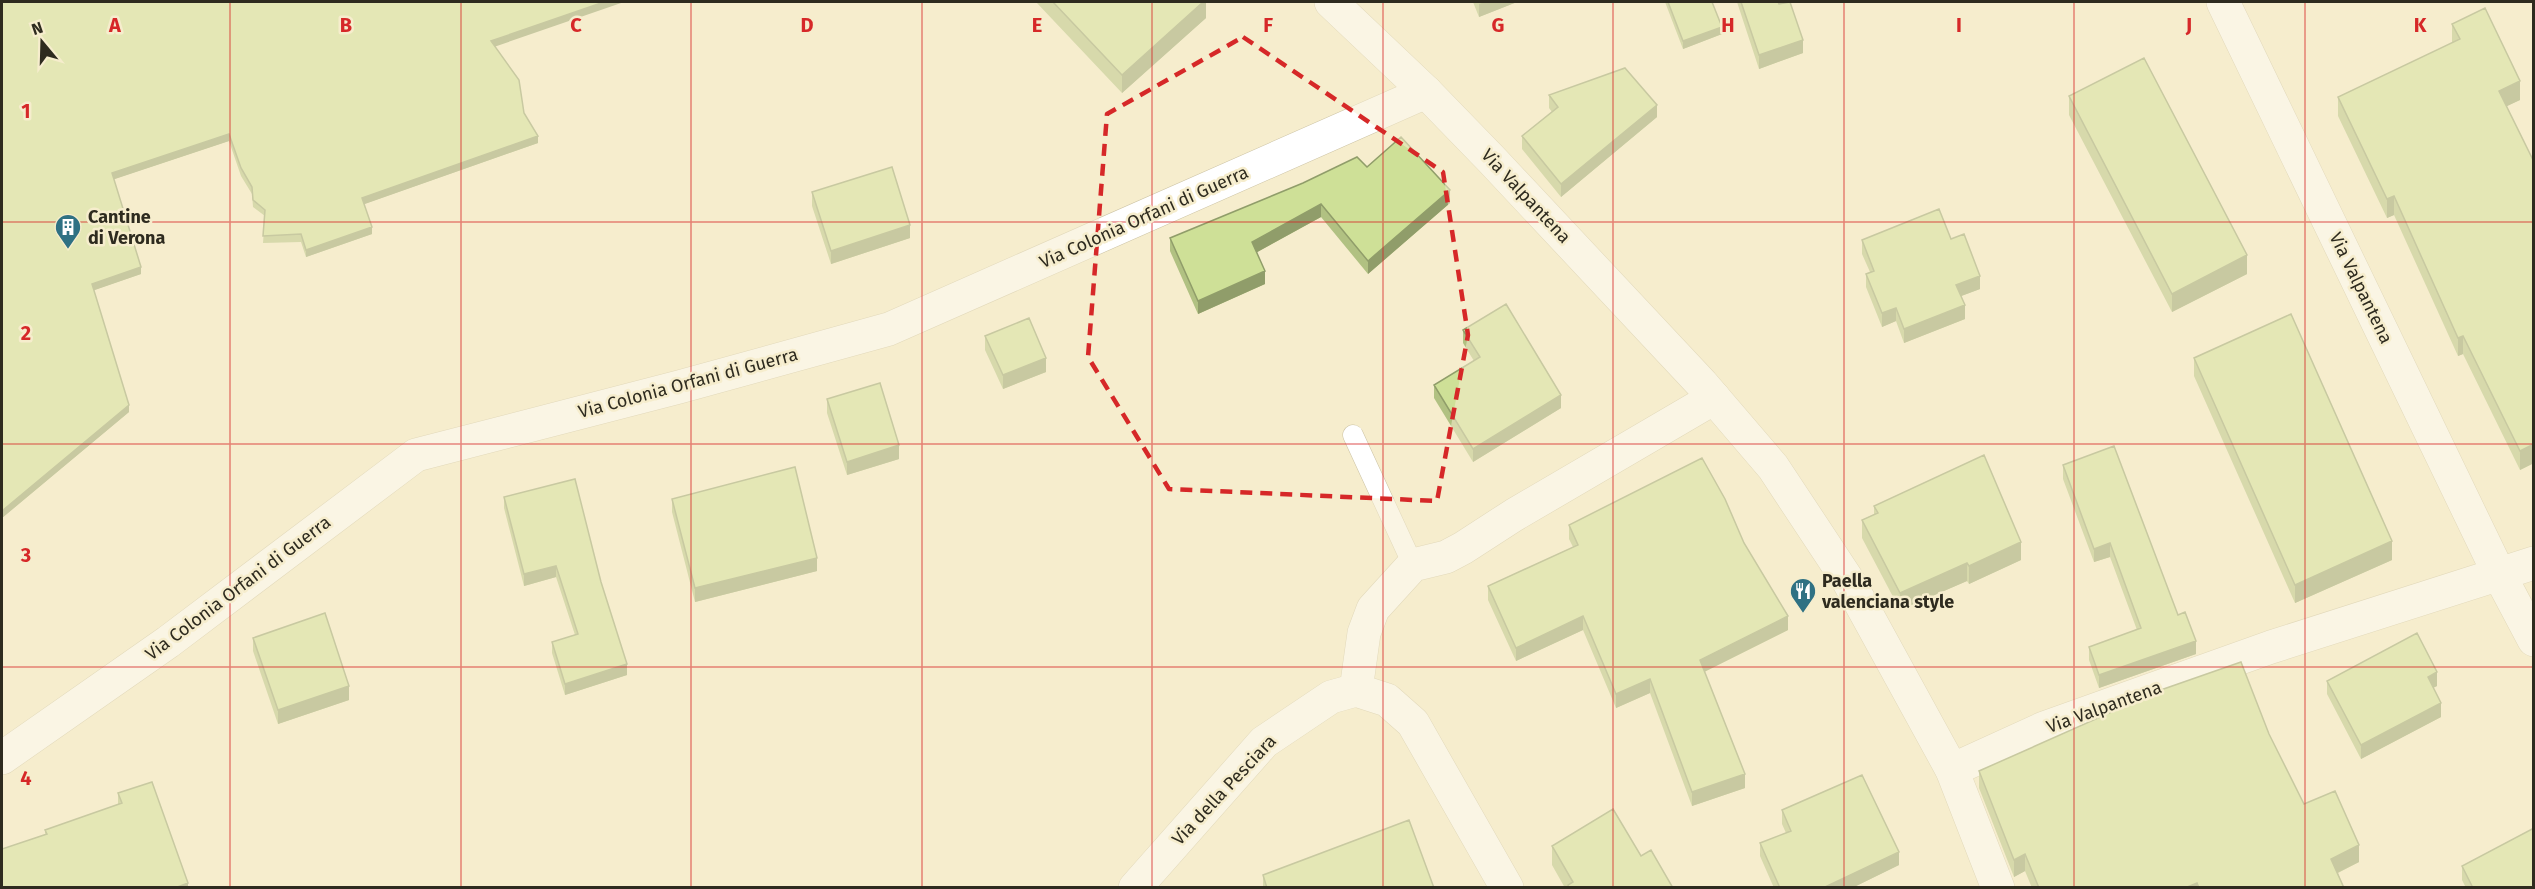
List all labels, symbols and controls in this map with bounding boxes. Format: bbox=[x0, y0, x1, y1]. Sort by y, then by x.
north arrow bbox=[12, 12, 72, 72]
text: A bbox=[108, 13, 122, 37]
text: B bbox=[340, 13, 352, 37]
text: C bbox=[570, 13, 582, 37]
text: D bbox=[800, 13, 814, 37]
text: E bbox=[1032, 13, 1042, 37]
text: F bbox=[1263, 13, 1273, 37]
text: G bbox=[1492, 13, 1504, 37]
text: H bbox=[1721, 13, 1735, 37]
text: I bbox=[1956, 13, 1962, 37]
text: J bbox=[2185, 13, 2192, 37]
text: K bbox=[2414, 13, 2427, 37]
text: N bbox=[29, 18, 45, 39]
text: 1 bbox=[21, 99, 31, 123]
street label: Via Valpantena bbox=[1477, 144, 1575, 248]
street label: Via Colonia Orfani di Guerra bbox=[1036, 161, 1252, 273]
place label: Cantine di Verona bbox=[88, 206, 165, 249]
building icon: Cantine di Verona bbox=[53, 212, 83, 250]
street label: Via Valpantena bbox=[2325, 229, 2397, 347]
text: 2 bbox=[21, 321, 31, 345]
street label: Via Colonia Orfani di Guerra bbox=[576, 343, 800, 423]
street label: Via Colonia Orfani di Guerra bbox=[141, 511, 335, 665]
text: 3 bbox=[20, 543, 31, 567]
place label: Paella valenciana style bbox=[1821, 570, 1954, 613]
restaurant icon: Paella valenciana style bbox=[1788, 576, 1818, 614]
street label: Via Valpantena bbox=[2043, 676, 2165, 738]
street label: Via della Pesciara bbox=[1167, 730, 1281, 850]
text: 4 bbox=[20, 766, 32, 790]

